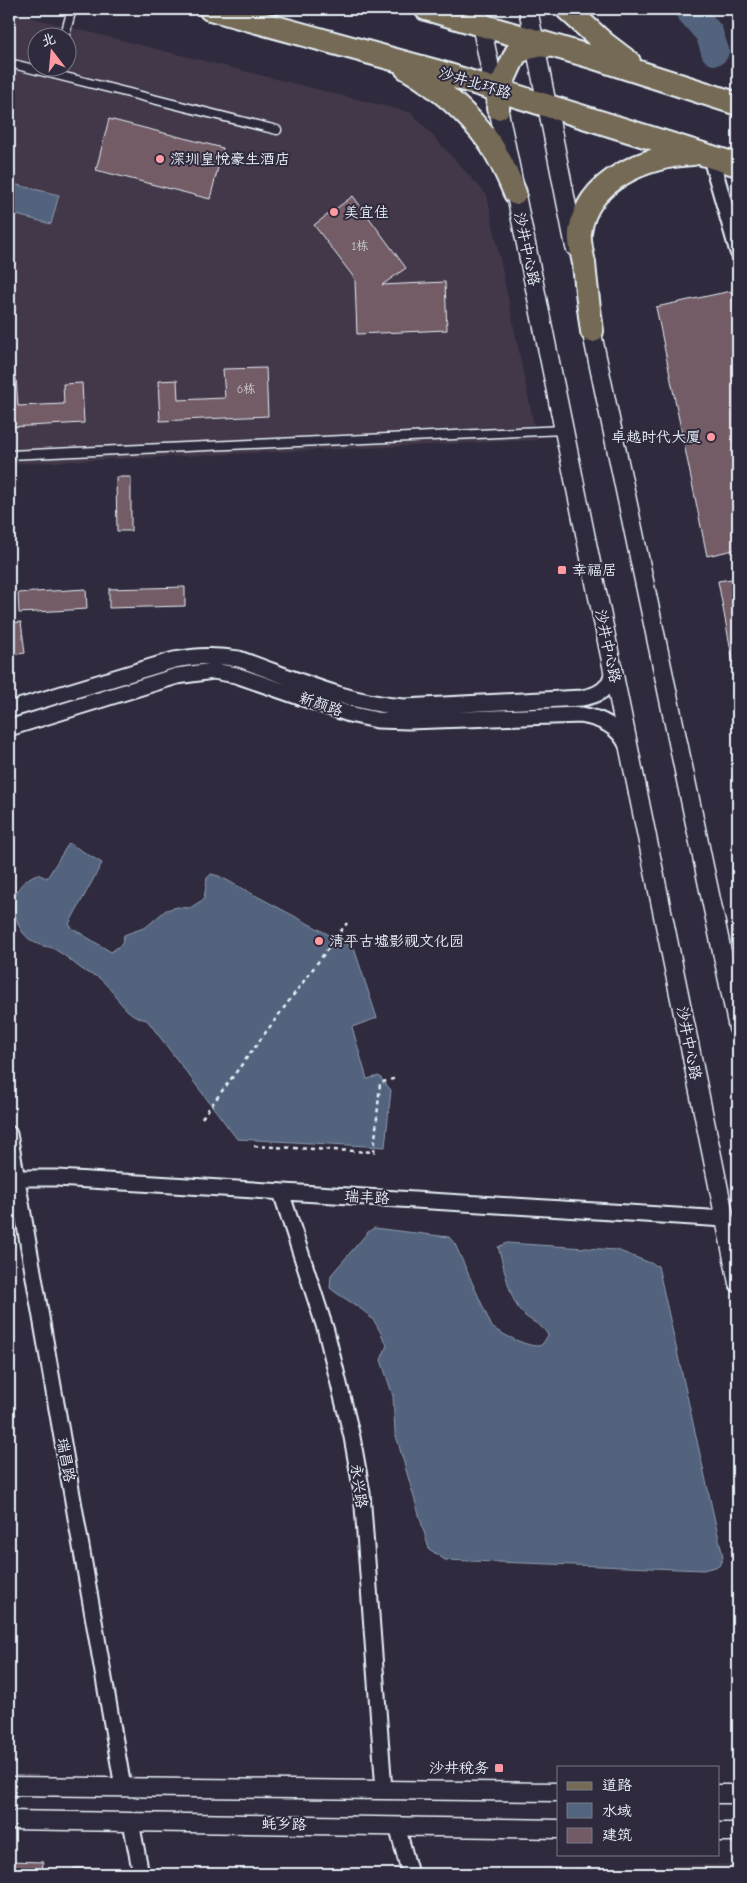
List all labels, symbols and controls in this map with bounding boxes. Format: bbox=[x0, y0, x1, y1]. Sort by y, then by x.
north arrow bbox=[28, 28, 78, 78]
text: 北 bbox=[39, 30, 58, 50]
street label: 沙井北环路 bbox=[436, 63, 514, 103]
place label: 深圳皇悦豪生酒店 bbox=[170, 150, 290, 168]
marker: 深圳皇悦豪生酒店 bbox=[154, 153, 166, 165]
place label: 美宜佳 bbox=[344, 203, 389, 221]
marker: 美宜佳 bbox=[328, 206, 340, 218]
street label: 沙井中心路 bbox=[510, 210, 544, 288]
house number: 1栋 bbox=[352, 239, 368, 253]
house number: 6栋 bbox=[237, 382, 255, 396]
place label: 卓越时代大厦 bbox=[611, 428, 701, 446]
marker: 卓越时代大厦 bbox=[705, 431, 717, 443]
place label: 幸福居 bbox=[572, 561, 617, 579]
marker: 幸福居 bbox=[556, 564, 568, 576]
street label: 沙井中心路 bbox=[591, 607, 625, 685]
street label: 新颜路 bbox=[297, 688, 345, 720]
place label: 清平古墟影视文化园 bbox=[329, 932, 464, 950]
marker: 清平古墟影视文化园 bbox=[313, 935, 325, 947]
street label: 沙井中心路 bbox=[673, 1004, 705, 1082]
street label: 瑞丰路 bbox=[344, 1187, 390, 1207]
street label: 瑞昌路 bbox=[53, 1436, 79, 1484]
street label: 永兴路 bbox=[347, 1462, 371, 1510]
place label: 沙井税务 bbox=[429, 1759, 489, 1777]
marker: 沙井税务 bbox=[493, 1762, 505, 1774]
legend bbox=[557, 1766, 720, 1856]
text: 道路 bbox=[602, 1776, 632, 1794]
text: 水域 bbox=[602, 1802, 632, 1820]
street label: 蚝乡路 bbox=[261, 1815, 307, 1833]
text: 建筑 bbox=[602, 1826, 632, 1844]

